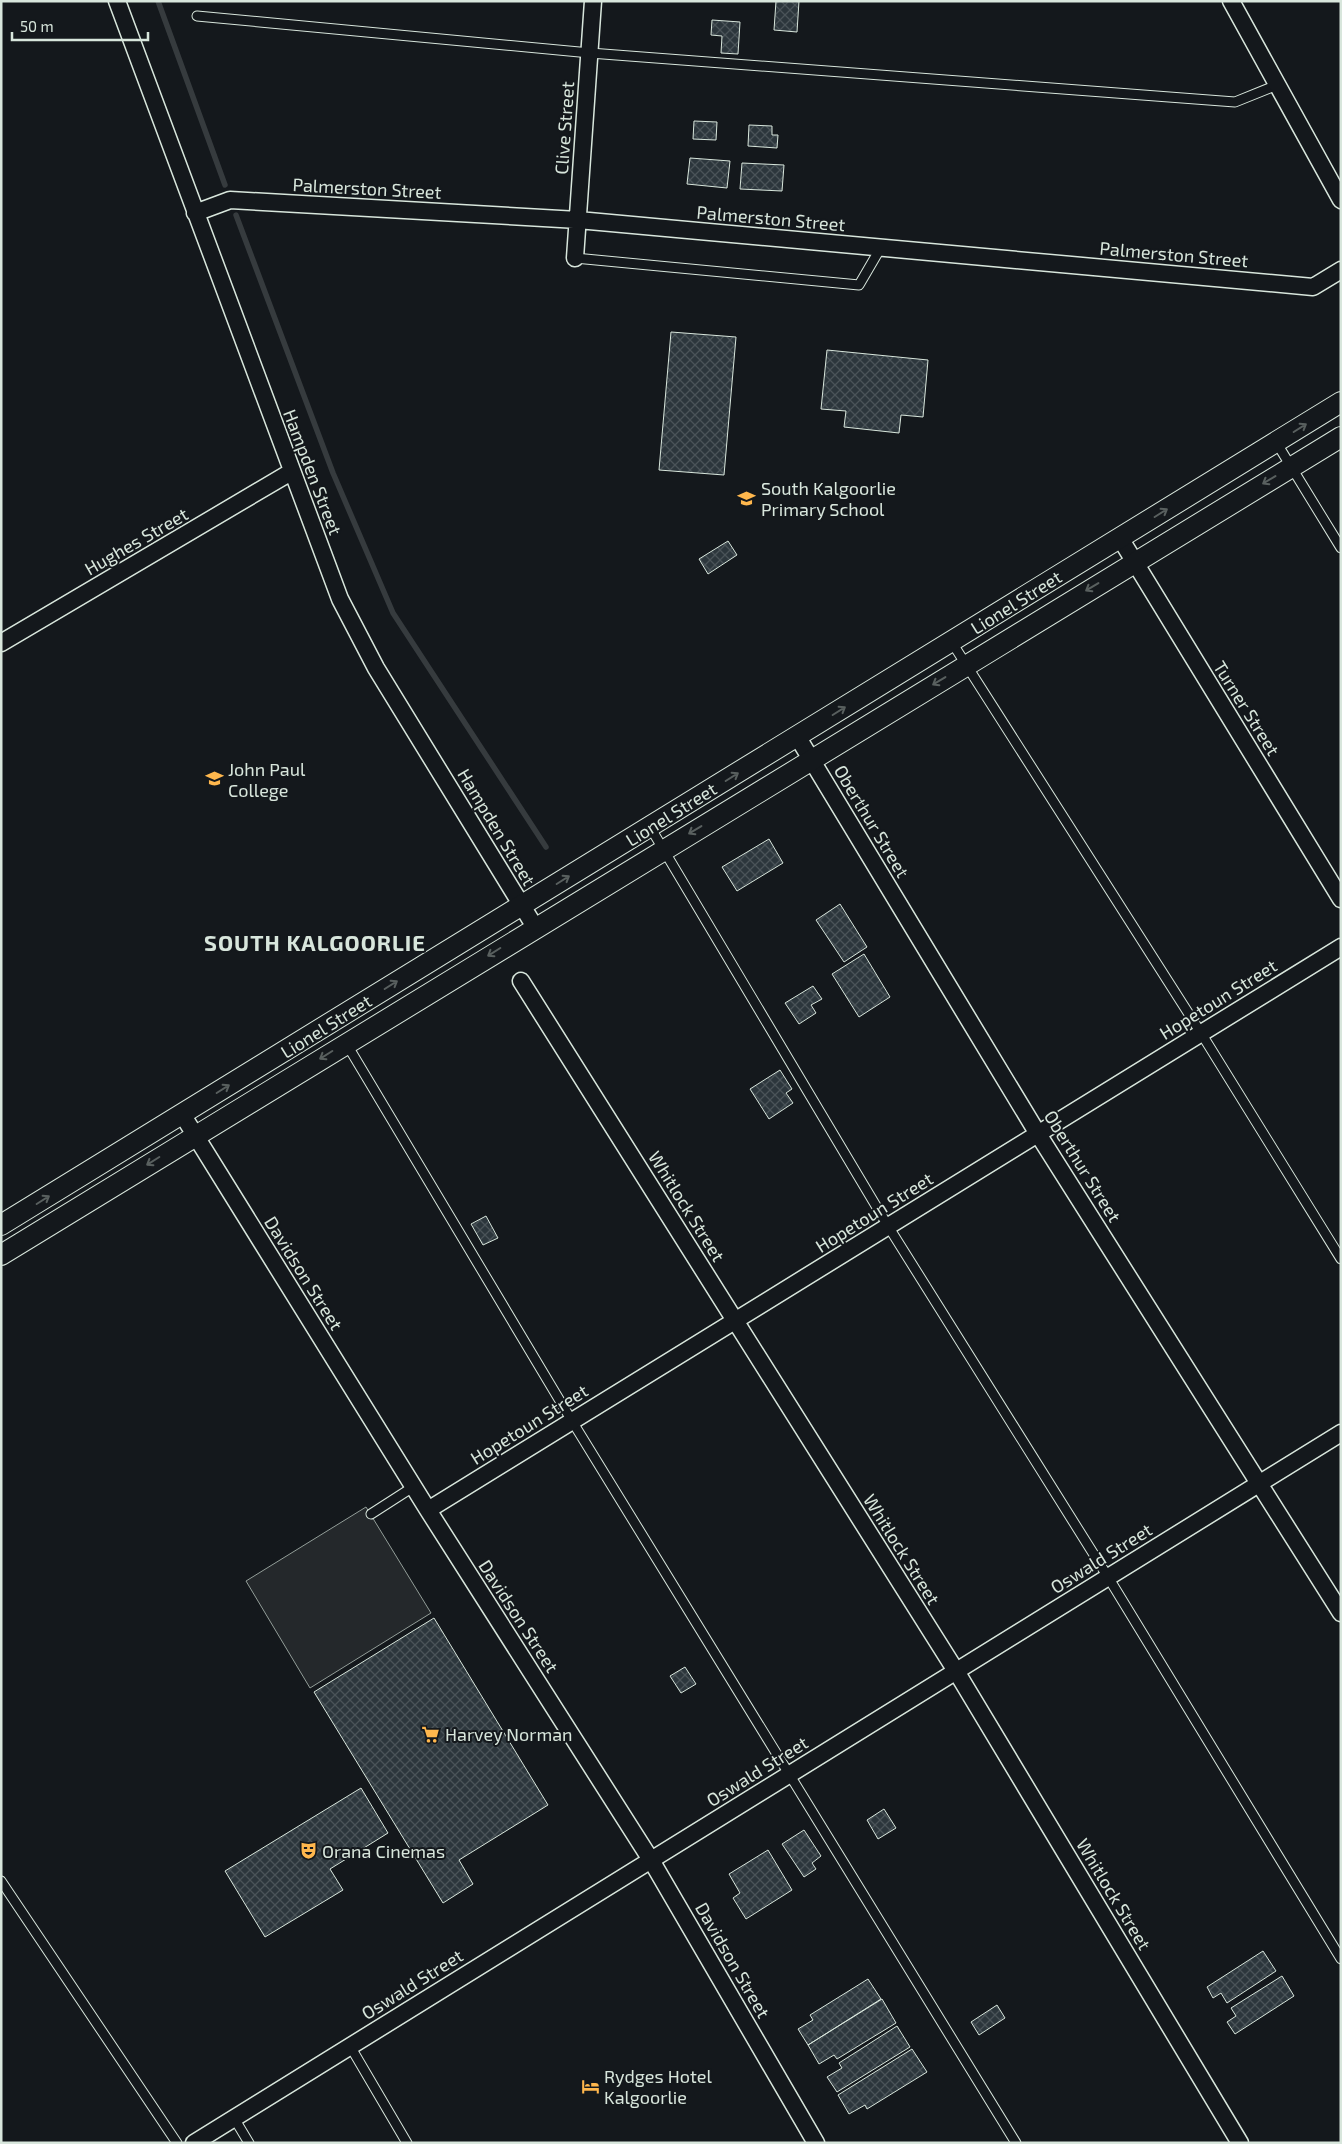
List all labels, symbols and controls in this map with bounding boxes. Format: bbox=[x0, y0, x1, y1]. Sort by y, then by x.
scale bar bbox=[12, 10, 149, 42]
text: 50 m bbox=[20, 17, 54, 35]
street label: Clive Street bbox=[550, 81, 578, 175]
street label: Palmerston Street bbox=[292, 173, 442, 203]
street label: Palmerston Street bbox=[696, 201, 846, 235]
street label: Palmerston Street bbox=[1099, 237, 1249, 271]
street label: Hampden Street bbox=[279, 406, 347, 538]
one-way arrow bbox=[1292, 422, 1306, 432]
one-way arrow bbox=[1263, 476, 1277, 486]
place label: South Kalgoorlie Primary School bbox=[761, 477, 896, 520]
school or university icon: South Kalgoorlie Primary School bbox=[737, 488, 757, 508]
street label: Hughes Street bbox=[80, 502, 192, 579]
one-way arrow bbox=[1154, 507, 1168, 517]
street label: Lionel Street bbox=[966, 565, 1066, 639]
one-way arrow bbox=[1086, 583, 1100, 593]
street label: Turner Street bbox=[1209, 657, 1285, 759]
one-way arrow bbox=[932, 676, 946, 686]
one-way arrow bbox=[832, 705, 846, 716]
place label: John Paul College bbox=[228, 758, 306, 801]
street label: Oberthur Street bbox=[830, 761, 914, 881]
street label: Hampden Street bbox=[453, 765, 541, 890]
school or university icon: John Paul College bbox=[204, 769, 224, 789]
one-way arrow bbox=[724, 771, 738, 781]
street label: Lionel Street bbox=[621, 777, 721, 851]
one-way arrow bbox=[688, 825, 702, 835]
one-way arrow bbox=[556, 874, 570, 884]
district label: SOUTH KALGOORLIE bbox=[204, 929, 426, 955]
one-way arrow bbox=[487, 947, 501, 957]
street label: Hopetoun Street bbox=[1155, 954, 1281, 1044]
one-way arrow bbox=[384, 980, 398, 990]
street label: Lionel Street bbox=[276, 989, 376, 1063]
one-way arrow bbox=[319, 1051, 333, 1061]
one-way arrow bbox=[216, 1083, 230, 1093]
street label: Oberthur Street bbox=[1040, 1106, 1126, 1226]
street label: Whitlock Street bbox=[644, 1147, 730, 1265]
one-way arrow bbox=[147, 1157, 161, 1167]
street label: Hopetoun Street bbox=[811, 1167, 937, 1257]
one-way arrow bbox=[35, 1194, 49, 1204]
street label: Davidson Street bbox=[260, 1212, 348, 1334]
street label: Hopetoun Street bbox=[466, 1379, 592, 1469]
street label: Whitlock Street bbox=[859, 1490, 945, 1608]
street label: Oswald Street bbox=[1046, 1518, 1156, 1598]
street label: Davidson Street bbox=[474, 1555, 564, 1677]
place label: Harvey Norman bbox=[445, 1723, 573, 1745]
supermarket icon: Harvey Norman bbox=[421, 1724, 441, 1744]
street label: Oswald Street bbox=[702, 1731, 812, 1811]
street label: Whitlock Street bbox=[1072, 1834, 1156, 1954]
place label: Orana Cinemas bbox=[322, 1840, 445, 1862]
theatre icon: Orana Cinemas bbox=[298, 1841, 318, 1861]
street label: Davidson Street bbox=[691, 1898, 775, 2022]
street label: Oswald Street bbox=[357, 1944, 467, 2024]
place label: Rydges Hotel Kalgoorlie bbox=[604, 2065, 712, 2108]
hotel icon: Rydges Hotel Kalgoorlie bbox=[580, 2076, 600, 2096]

